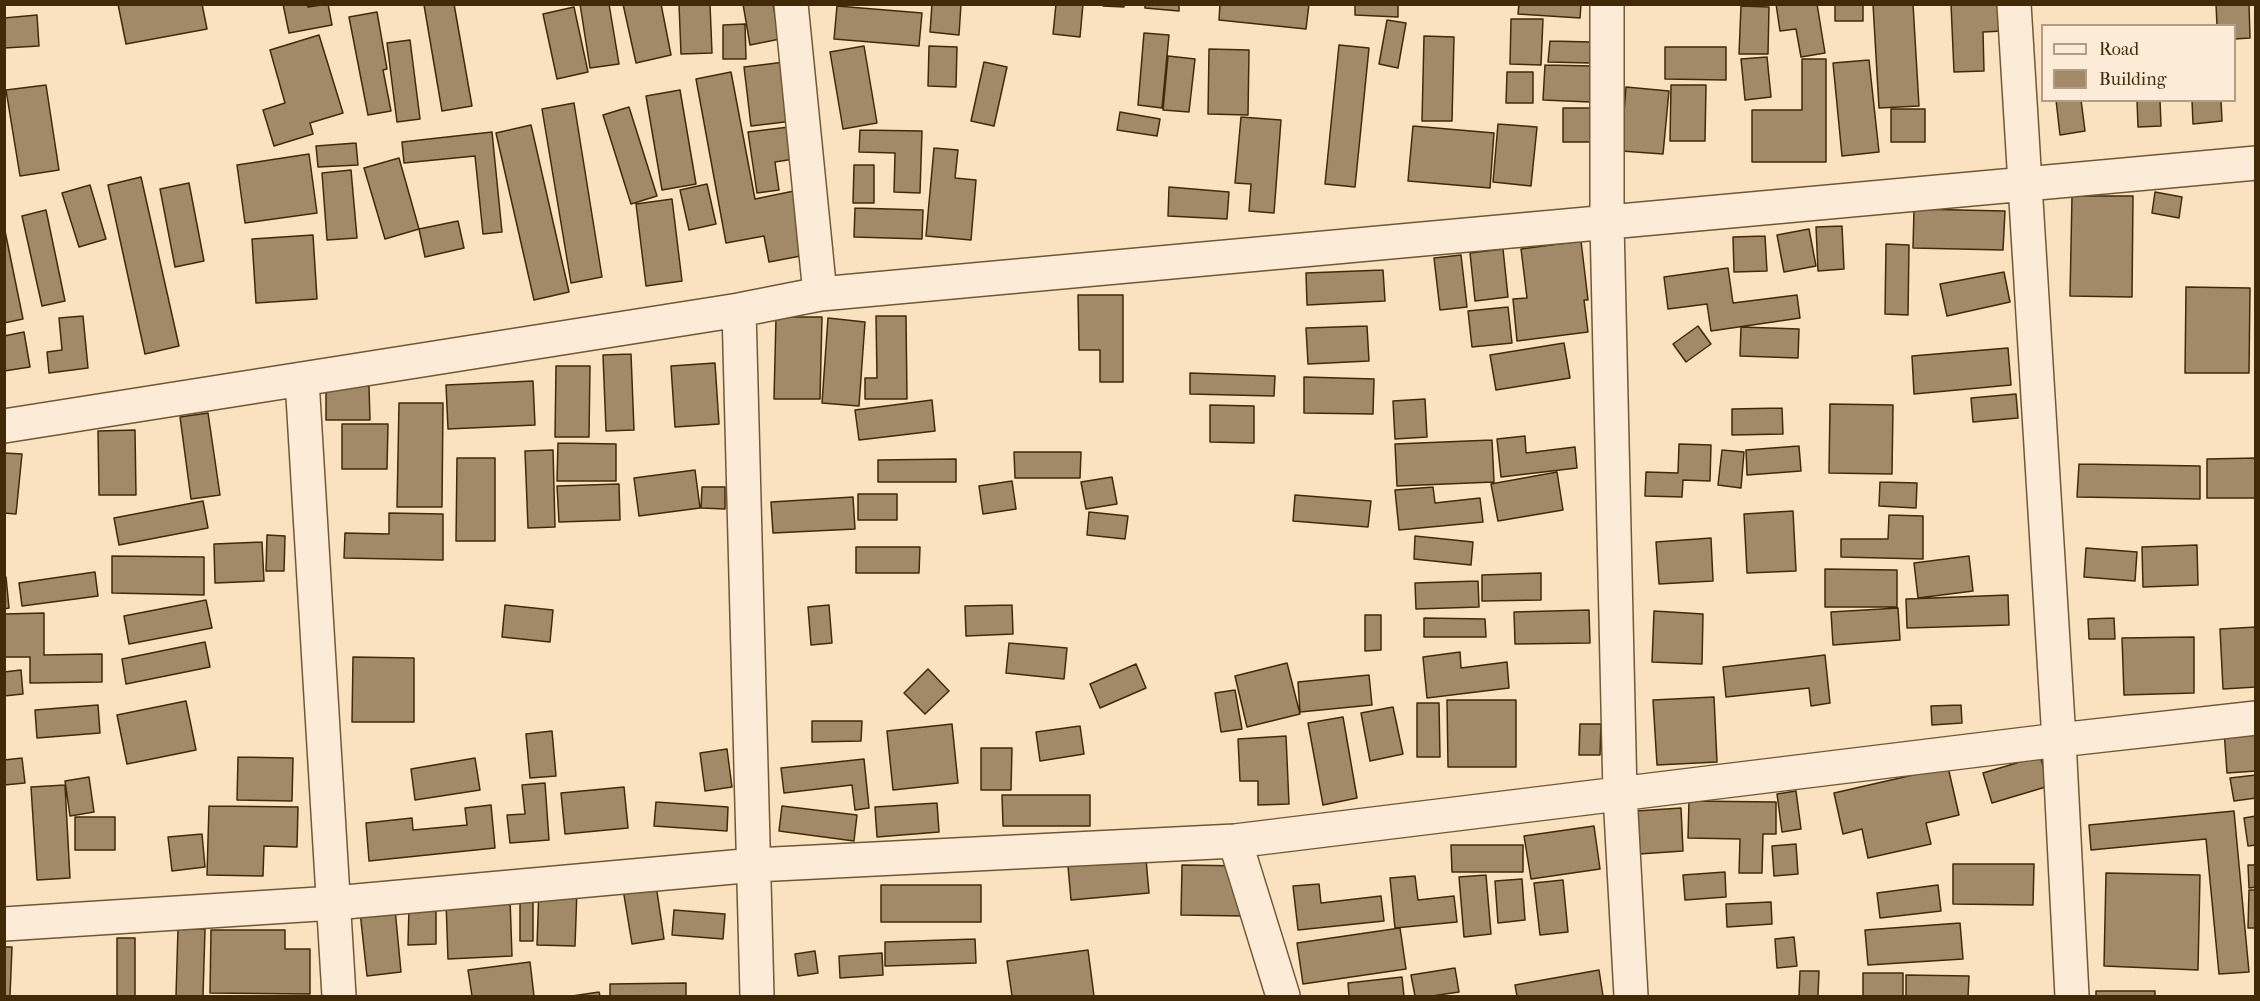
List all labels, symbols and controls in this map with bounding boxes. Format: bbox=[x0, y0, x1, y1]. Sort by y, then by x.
legend bbox=[2041, 24, 2236, 102]
text: Road bbox=[2099, 39, 2139, 60]
text: Building bbox=[2099, 69, 2166, 90]

